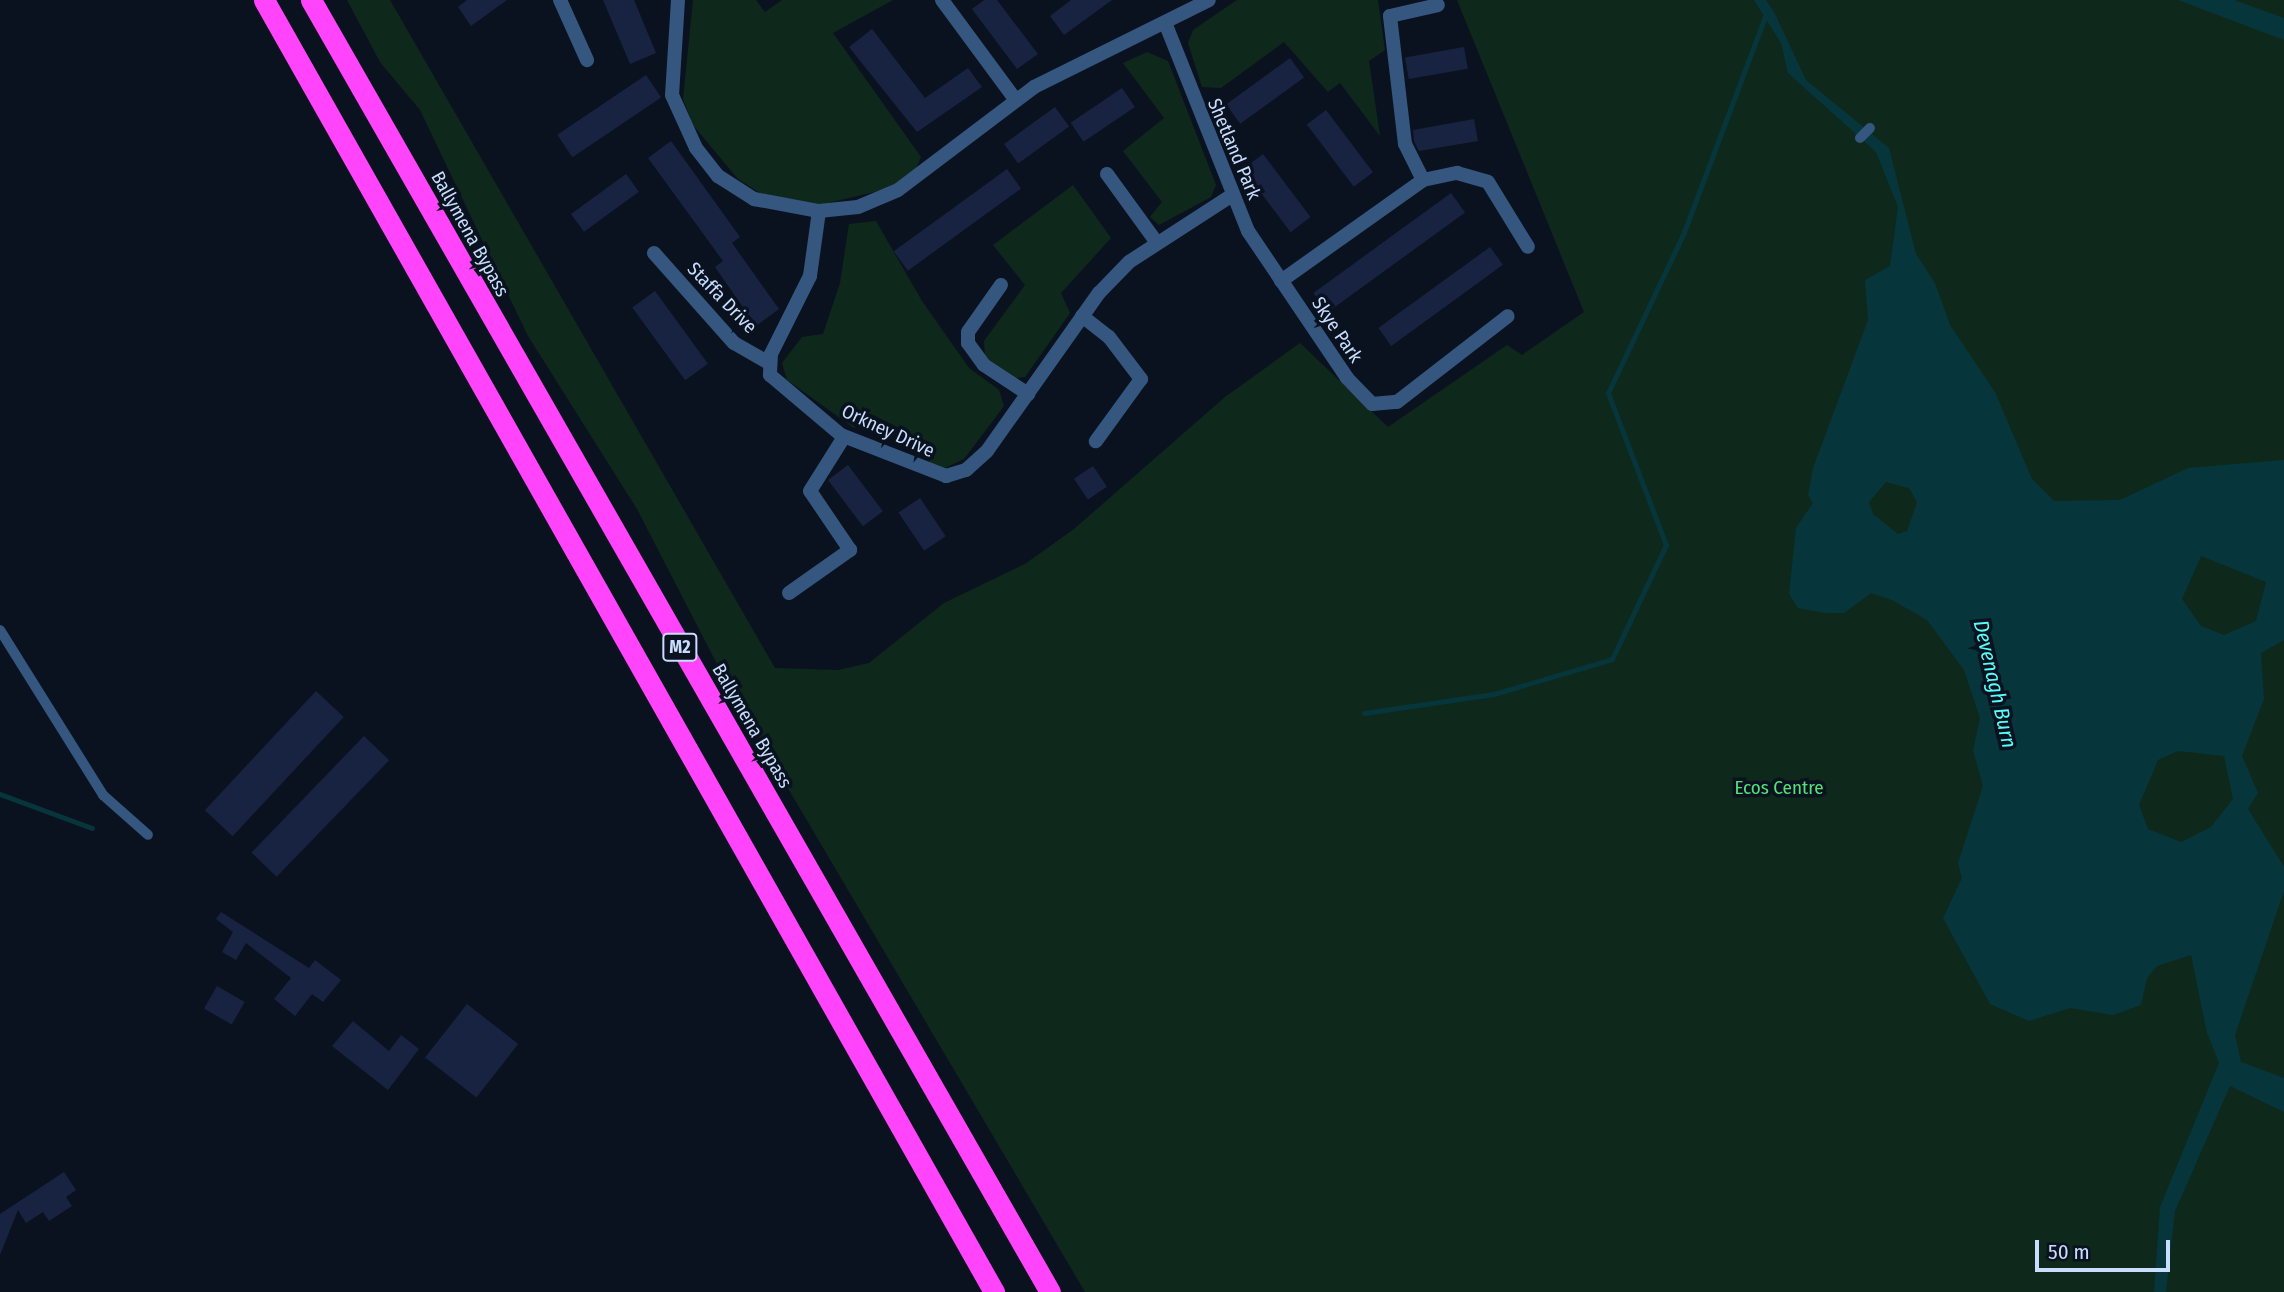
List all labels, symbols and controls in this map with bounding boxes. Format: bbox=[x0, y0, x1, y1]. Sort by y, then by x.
street label: Shetland Park bbox=[1203, 95, 1265, 203]
street label: Ballymena Bypass bbox=[426, 167, 514, 301]
street label: Staffa Drive bbox=[683, 258, 761, 338]
street label: Skye Park bbox=[1307, 293, 1367, 367]
street label: Orkney Drive bbox=[838, 400, 938, 462]
water label: Devenagh Burn bbox=[1968, 618, 2022, 750]
road number: M2 bbox=[661, 632, 699, 662]
street label: Ballymena Bypass bbox=[707, 660, 797, 792]
park label: Ecos Centre bbox=[1734, 777, 1824, 799]
scale bar bbox=[2039, 1226, 2174, 1270]
text: 50 m bbox=[2048, 1239, 2090, 1265]

